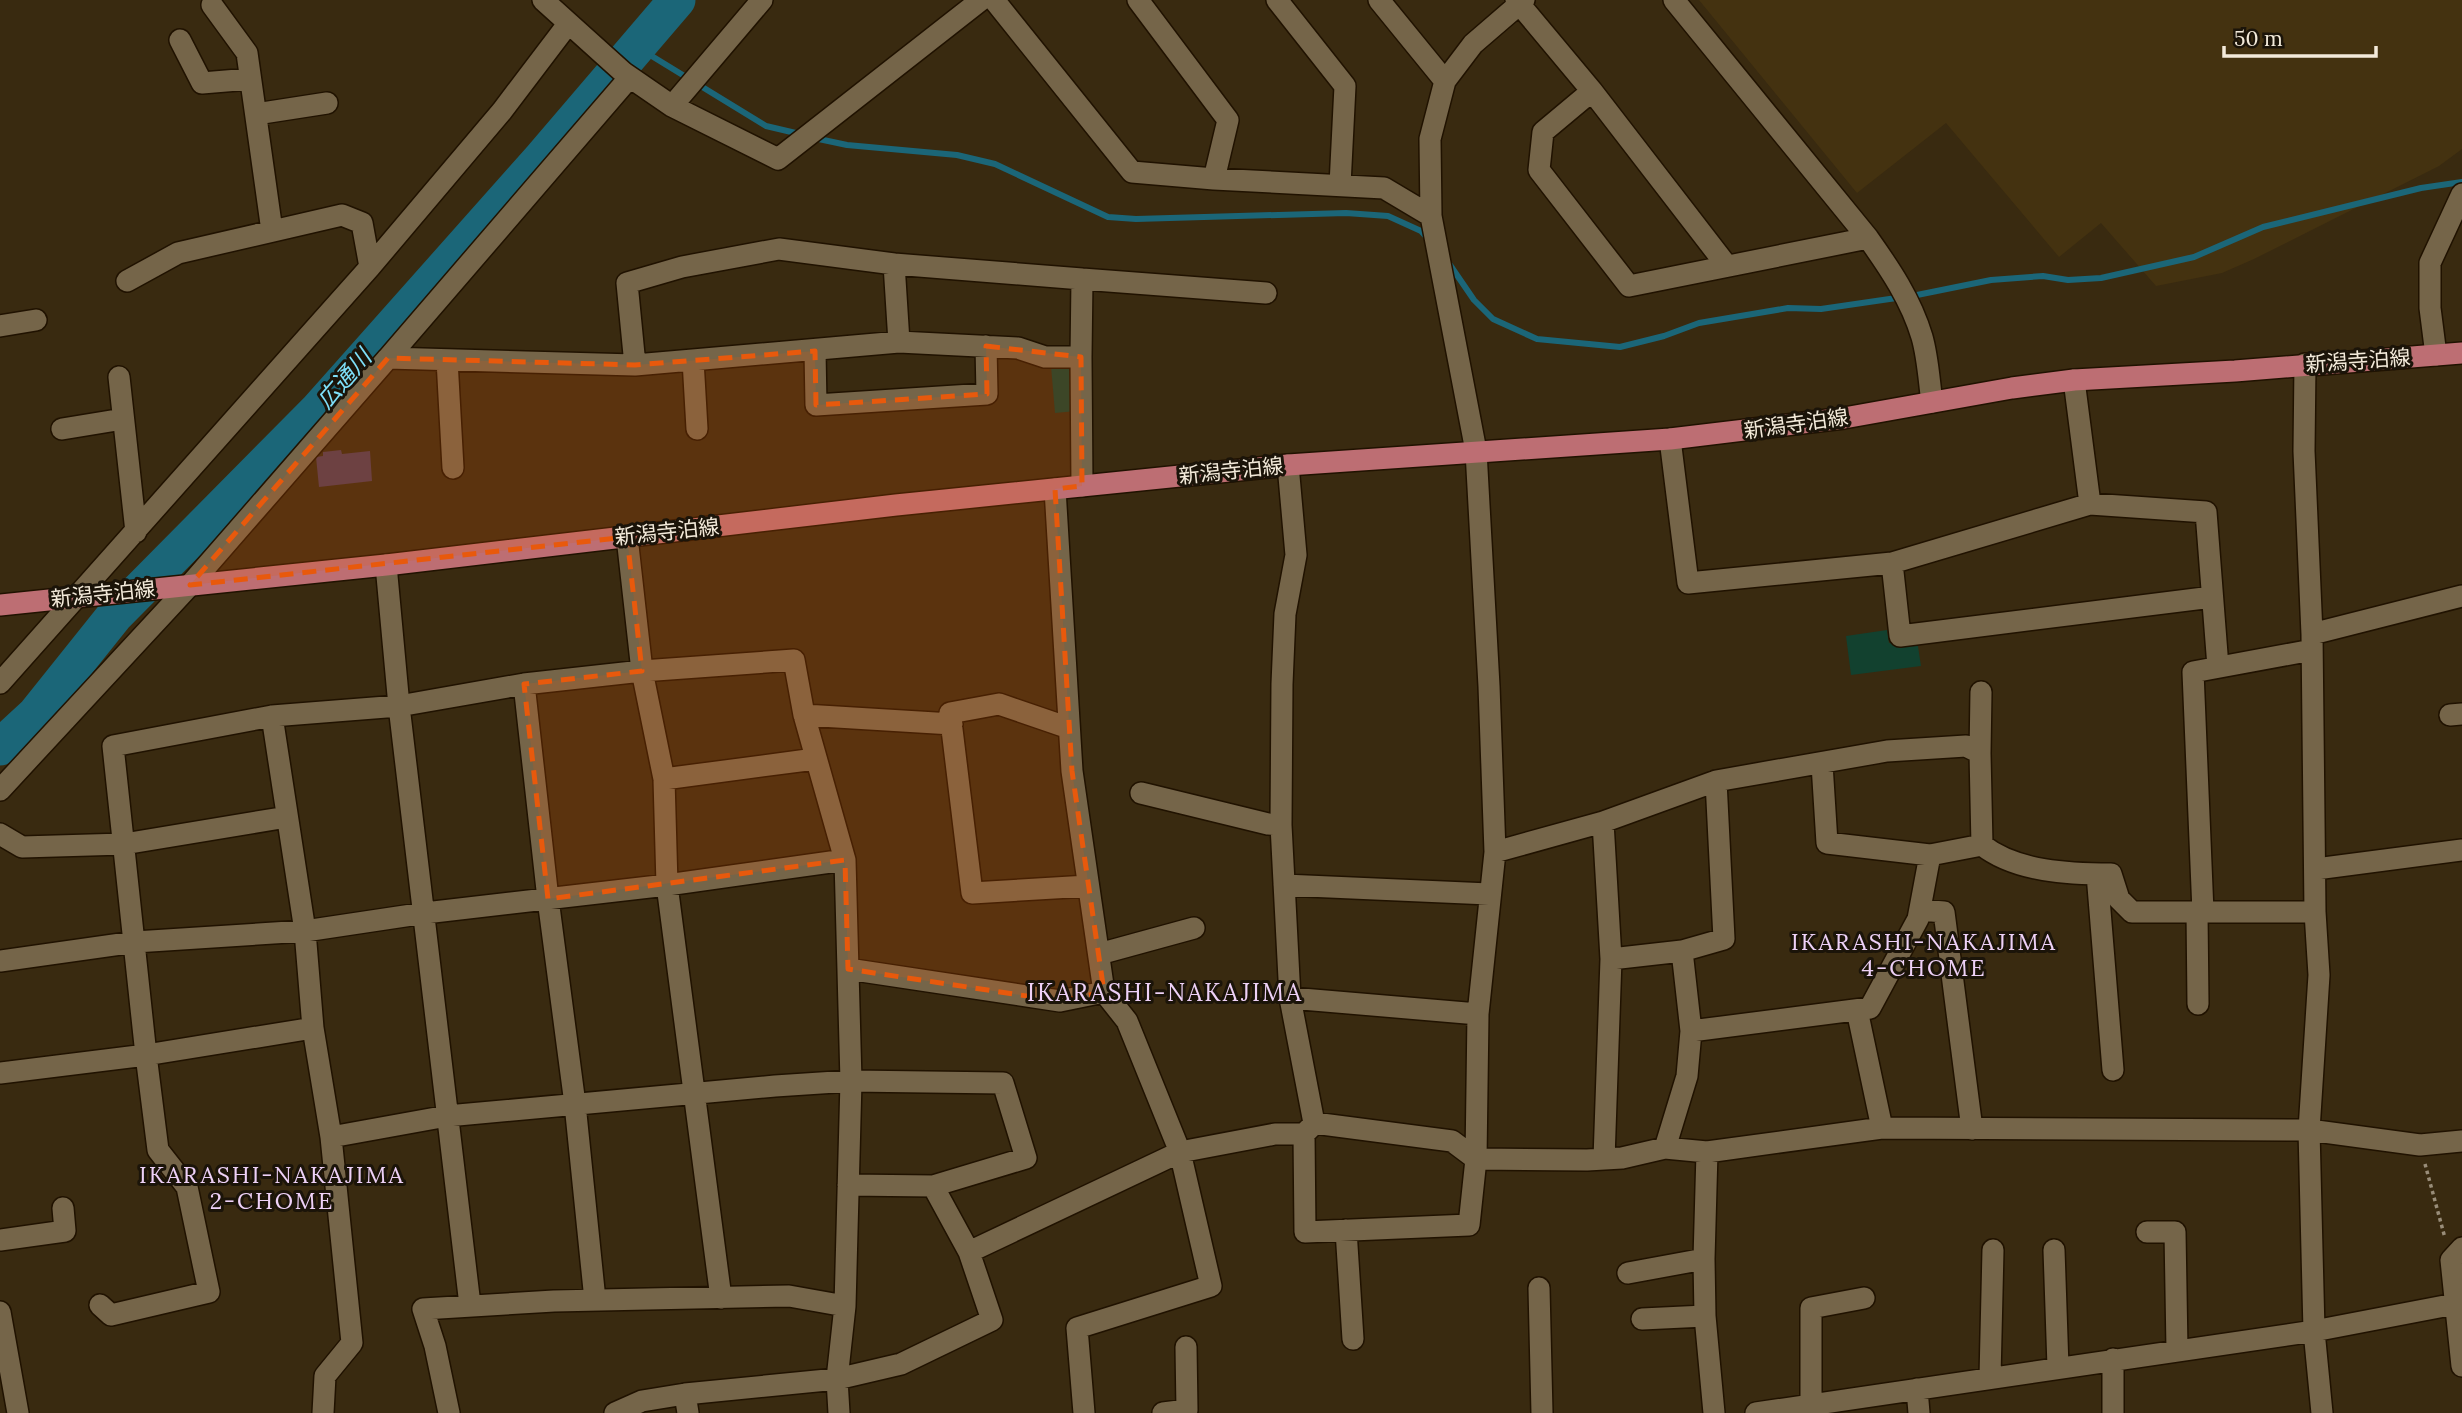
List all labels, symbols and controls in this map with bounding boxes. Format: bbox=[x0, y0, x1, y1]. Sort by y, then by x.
scale bar bbox=[2224, 14, 2376, 58]
text: 50 m bbox=[2234, 25, 2283, 52]
water label: 広通川 bbox=[310, 341, 379, 414]
street label: 新潟寺泊線 bbox=[2305, 343, 2411, 378]
street label: 新潟寺泊線 bbox=[1742, 403, 1850, 444]
street label: 新潟寺泊線 bbox=[1177, 452, 1285, 489]
street label: 新潟寺泊線 bbox=[613, 513, 721, 550]
street label: 新潟寺泊線 bbox=[49, 575, 157, 612]
district label: IKARASHI-NAKAJIMA 4-CHOME bbox=[1791, 927, 2057, 982]
district label: IKARASHI-NAKAJIMA bbox=[1027, 977, 1303, 1008]
district label: IKARASHI-NAKAJIMA 2-CHOME bbox=[139, 1160, 405, 1215]

